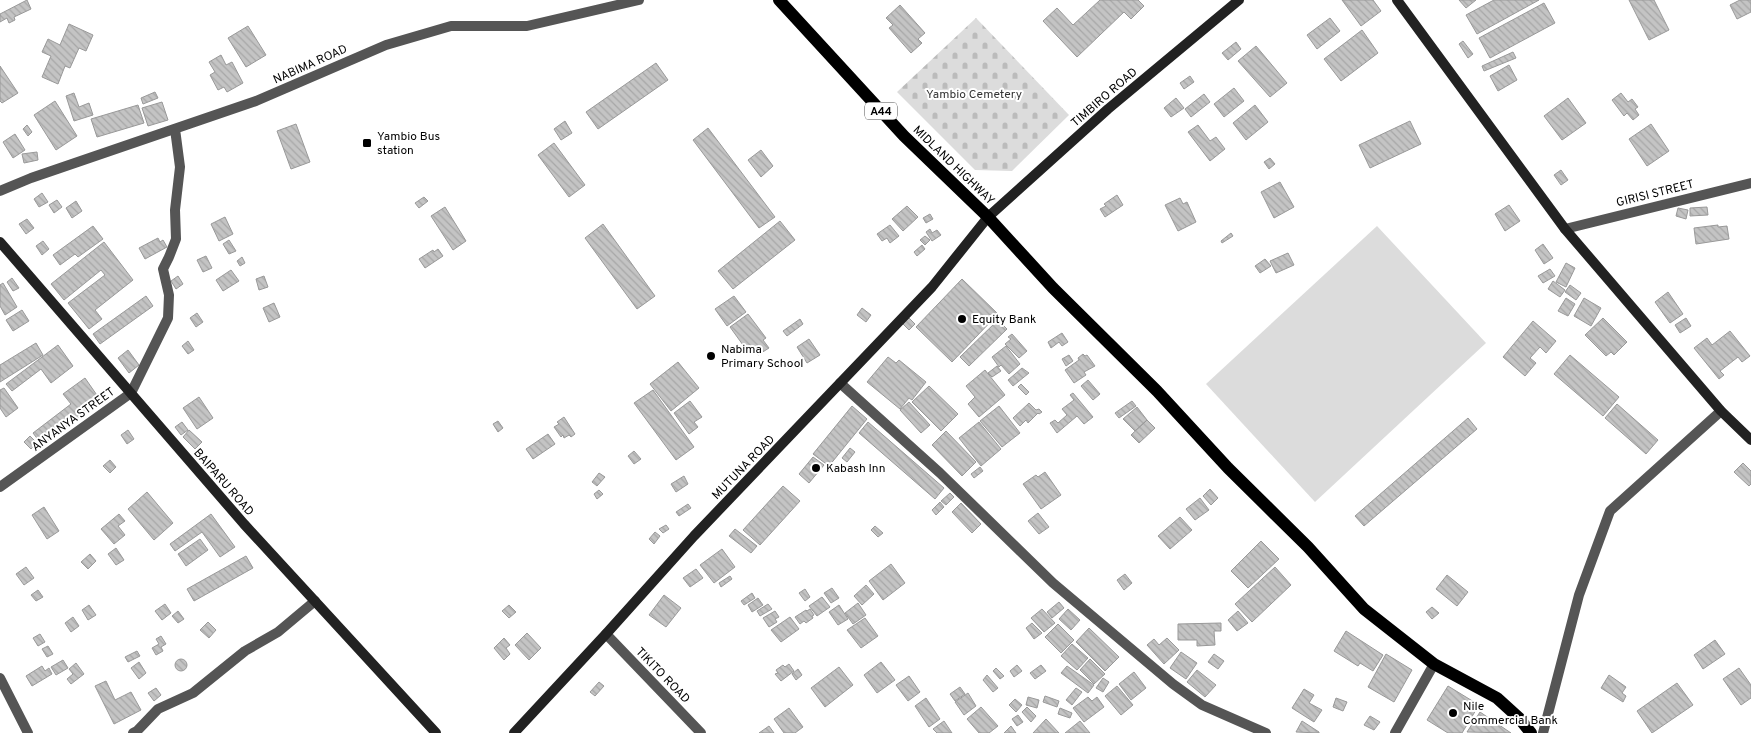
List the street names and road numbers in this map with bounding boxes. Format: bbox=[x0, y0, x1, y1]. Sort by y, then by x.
street label: NABIMA ROAD bbox=[271, 41, 350, 88]
street label: TIMBIRO ROAD bbox=[1068, 65, 1141, 131]
road number: A44 bbox=[865, 102, 897, 120]
street label: MIDLAND HIGHWAY bbox=[909, 122, 998, 209]
street label: GIRISI STREET bbox=[1615, 177, 1696, 211]
street label: ANYANYA STREET bbox=[29, 384, 118, 455]
street label: MUTUNA ROAD bbox=[709, 432, 779, 504]
street label: BAIPARU ROAD bbox=[190, 446, 257, 520]
street label: TIKITO ROAD bbox=[632, 644, 693, 707]

